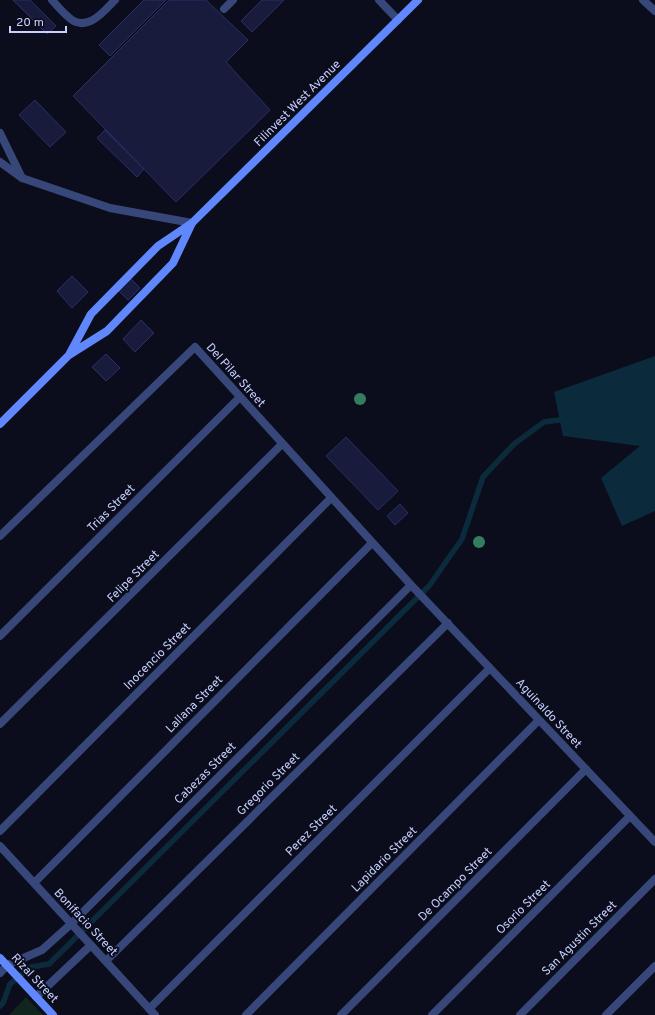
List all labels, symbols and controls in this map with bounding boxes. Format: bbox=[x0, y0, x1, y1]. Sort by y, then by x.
scale bar bbox=[10, 8, 66, 34]
text: 20 m bbox=[16, 15, 44, 31]
street label: Filinvest West Avenue bbox=[251, 57, 345, 151]
street label: Del Pilar Street bbox=[202, 340, 268, 411]
street label: Trias Street bbox=[84, 481, 139, 536]
street label: Felipe Street bbox=[104, 547, 163, 606]
street label: Inocencio Street bbox=[121, 620, 195, 694]
street label: Lallana Street bbox=[163, 673, 227, 737]
street label: Aguinaldo Street bbox=[512, 675, 585, 752]
street label: Cabezas Street bbox=[171, 739, 240, 808]
street label: Gregorio Street bbox=[234, 750, 304, 820]
street label: Perez Street bbox=[282, 801, 341, 860]
street label: Lapidario Street bbox=[348, 823, 421, 896]
street label: De Ocampo Street bbox=[415, 844, 496, 925]
street label: Osorio Street bbox=[493, 877, 554, 938]
street label: Bonifacio Street bbox=[50, 886, 121, 960]
street label: San Agustin Street bbox=[539, 898, 621, 980]
street label: Rizal Street bbox=[7, 950, 61, 1007]

